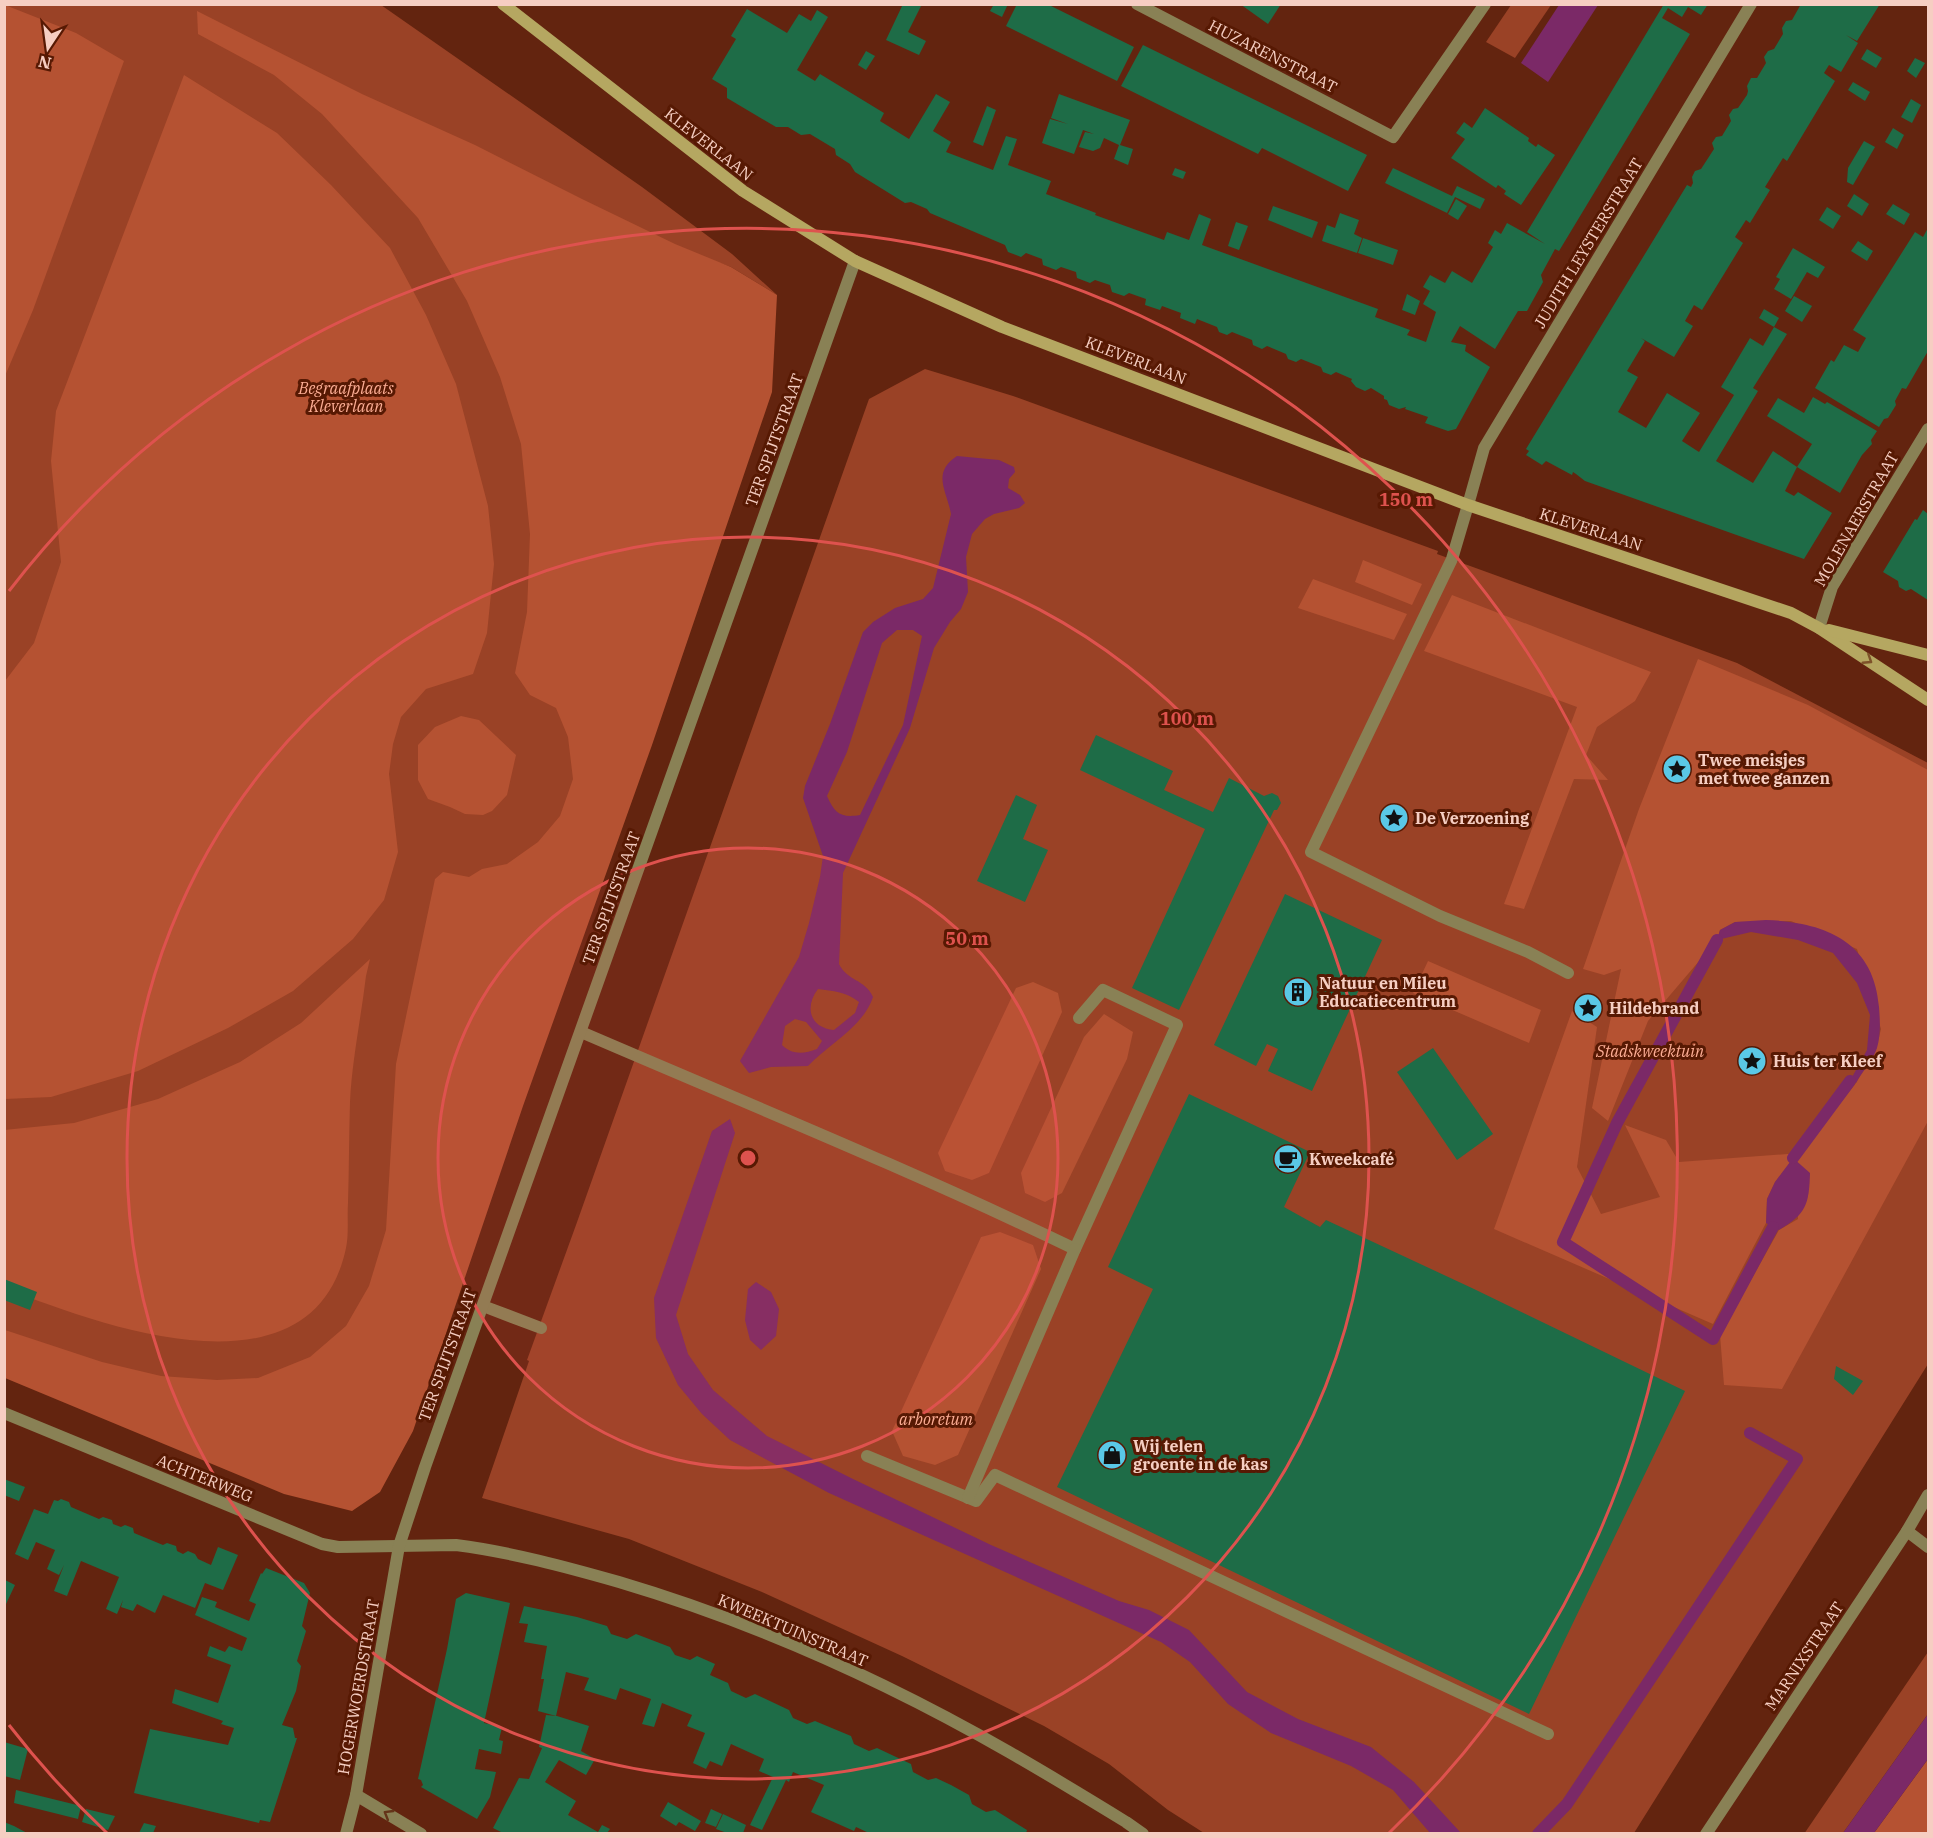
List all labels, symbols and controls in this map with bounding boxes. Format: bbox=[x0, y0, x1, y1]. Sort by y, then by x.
street label: HUZARENSTRAAT bbox=[1206, 15, 1340, 97]
north arrow bbox=[18, 18, 78, 78]
text: N bbox=[36, 51, 53, 74]
street label: KLEVERLAAN bbox=[661, 103, 757, 185]
street label: JUDITH LEYSTERSTRAAT bbox=[1529, 154, 1647, 332]
street label: KLEVERLAAN bbox=[1083, 332, 1189, 388]
street label: TER SPIJTSTRAAT bbox=[741, 371, 807, 509]
park label: Begraafplaats Kleverlaan bbox=[297, 378, 394, 416]
street label: MOLENAERSTRAAT bbox=[1809, 448, 1903, 590]
text: 150 m bbox=[1379, 488, 1434, 511]
street label: KLEVERLAAN bbox=[1537, 503, 1645, 555]
one-way arrow bbox=[1861, 653, 1872, 664]
text: 100 m bbox=[1160, 707, 1215, 730]
place label: Twee meisjes met twee ganzen bbox=[1698, 750, 1830, 788]
place icon: Twee meisjes met twee ganzen bbox=[1661, 753, 1693, 785]
place icon: De Verzoening bbox=[1378, 802, 1410, 834]
place label: De Verzoening bbox=[1415, 808, 1530, 828]
street label: TER SPIJTSTRAAT bbox=[578, 829, 644, 967]
text: 50 m bbox=[945, 927, 989, 950]
place label: Natuur en Mileu Educatiecentrum bbox=[1319, 973, 1457, 1011]
building icon: Natuur en Mileu Educatiecentrum bbox=[1282, 976, 1314, 1008]
place icon: Hildebrand bbox=[1572, 992, 1604, 1024]
place label: Hildebrand bbox=[1609, 998, 1699, 1018]
park label: Stadskweektuin bbox=[1595, 1041, 1704, 1061]
place icon: Huis ter Kleef bbox=[1736, 1045, 1768, 1077]
place label: Huis ter Kleef bbox=[1773, 1051, 1884, 1071]
cafe icon: Kweekcafé bbox=[1272, 1143, 1304, 1175]
centre of rings bbox=[738, 1148, 758, 1168]
place label: Kweekcafé bbox=[1309, 1149, 1394, 1169]
street label: TER SPIJTSTRAAT bbox=[414, 1286, 480, 1424]
park label: arboretum bbox=[899, 1409, 974, 1429]
place label: Wij telen groente in de kas bbox=[1133, 1436, 1268, 1474]
shop icon: Wij telen groente in de kas bbox=[1096, 1439, 1128, 1471]
street label: ACHTERWEG bbox=[154, 1450, 256, 1506]
street label: KWEEKTUINSTRAAT bbox=[715, 1589, 871, 1671]
street label: HOGERWOERDSTRAAT bbox=[333, 1598, 383, 1776]
street label: MARNIXSTRAAT bbox=[1760, 1598, 1848, 1714]
one-way arrow bbox=[384, 1810, 394, 1821]

